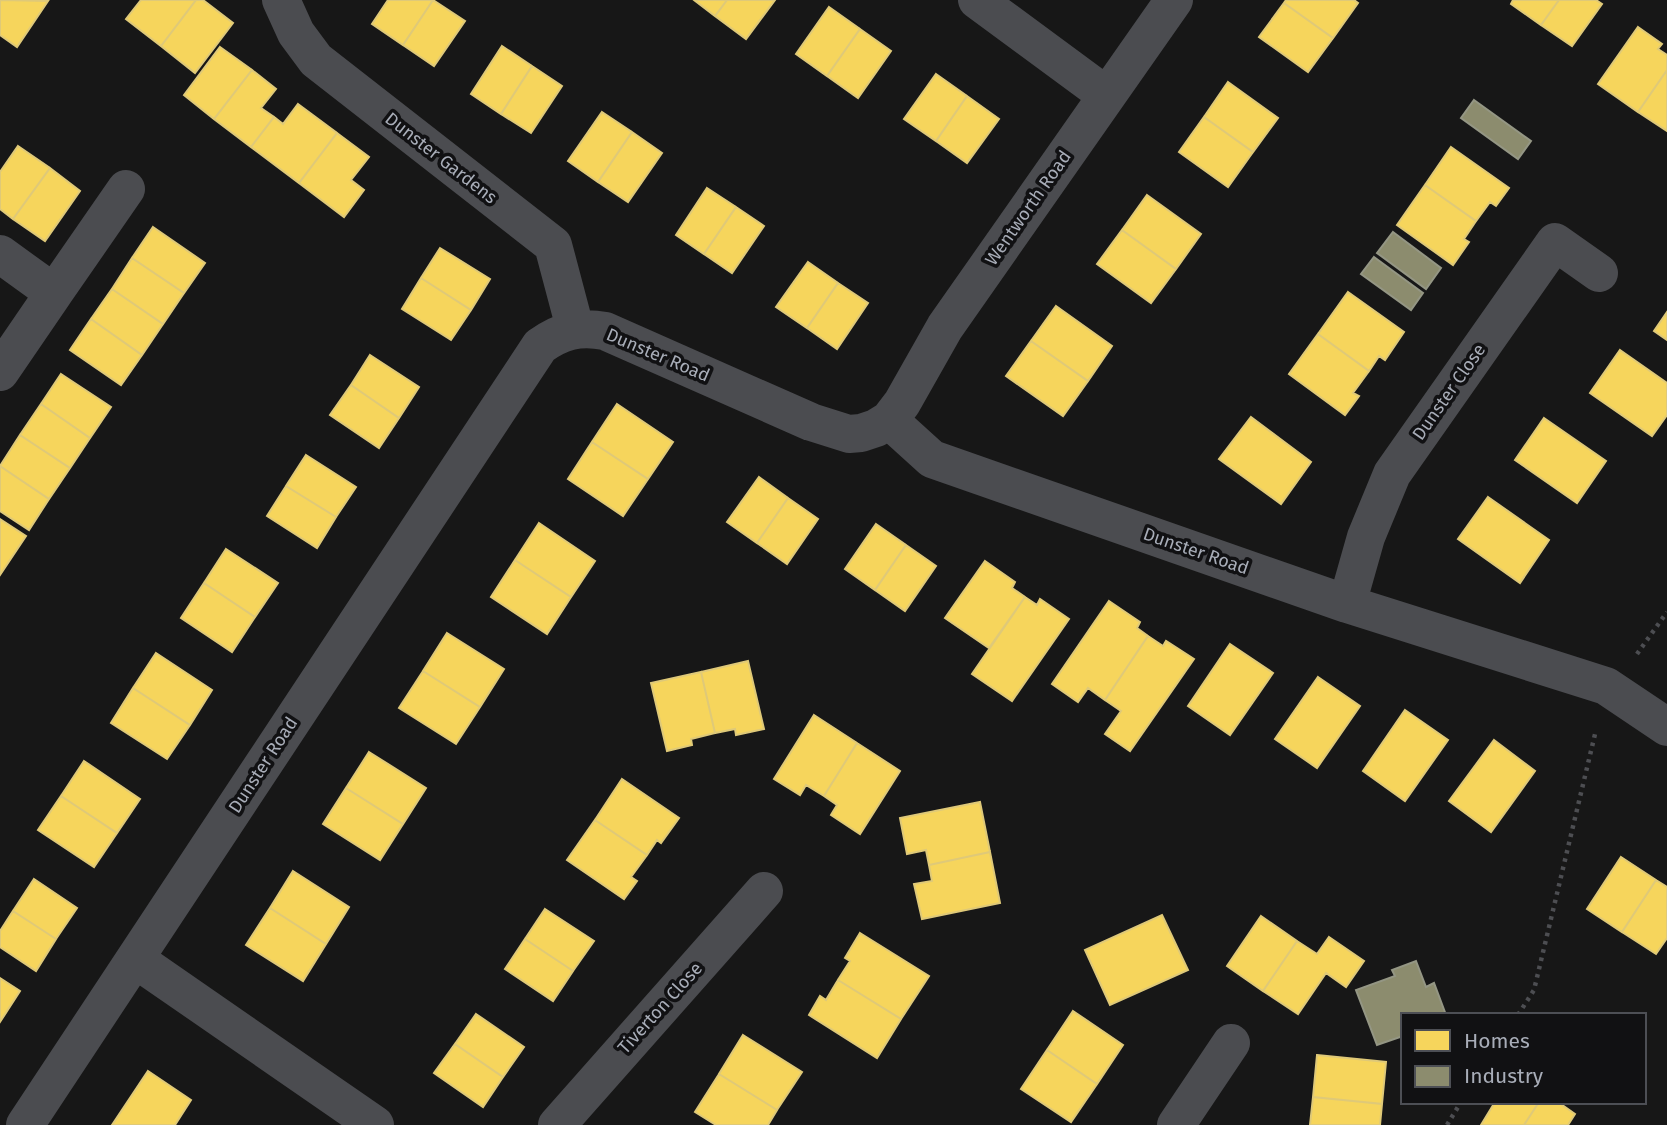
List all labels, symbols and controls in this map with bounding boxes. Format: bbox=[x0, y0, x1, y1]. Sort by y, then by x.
street label: Dunster Gardens bbox=[381, 108, 501, 208]
street label: Wentworth Road bbox=[980, 146, 1076, 270]
street label: Dunster Road bbox=[603, 323, 713, 387]
street label: Dunster Close bbox=[1408, 340, 1490, 444]
street label: Dunster Road bbox=[1140, 523, 1252, 579]
street label: Dunster Road bbox=[224, 713, 302, 817]
street label: Tiverton Close bbox=[613, 958, 707, 1058]
legend bbox=[1401, 1013, 1646, 1104]
text: Homes bbox=[1464, 1028, 1530, 1054]
text: Industry bbox=[1464, 1063, 1544, 1089]

